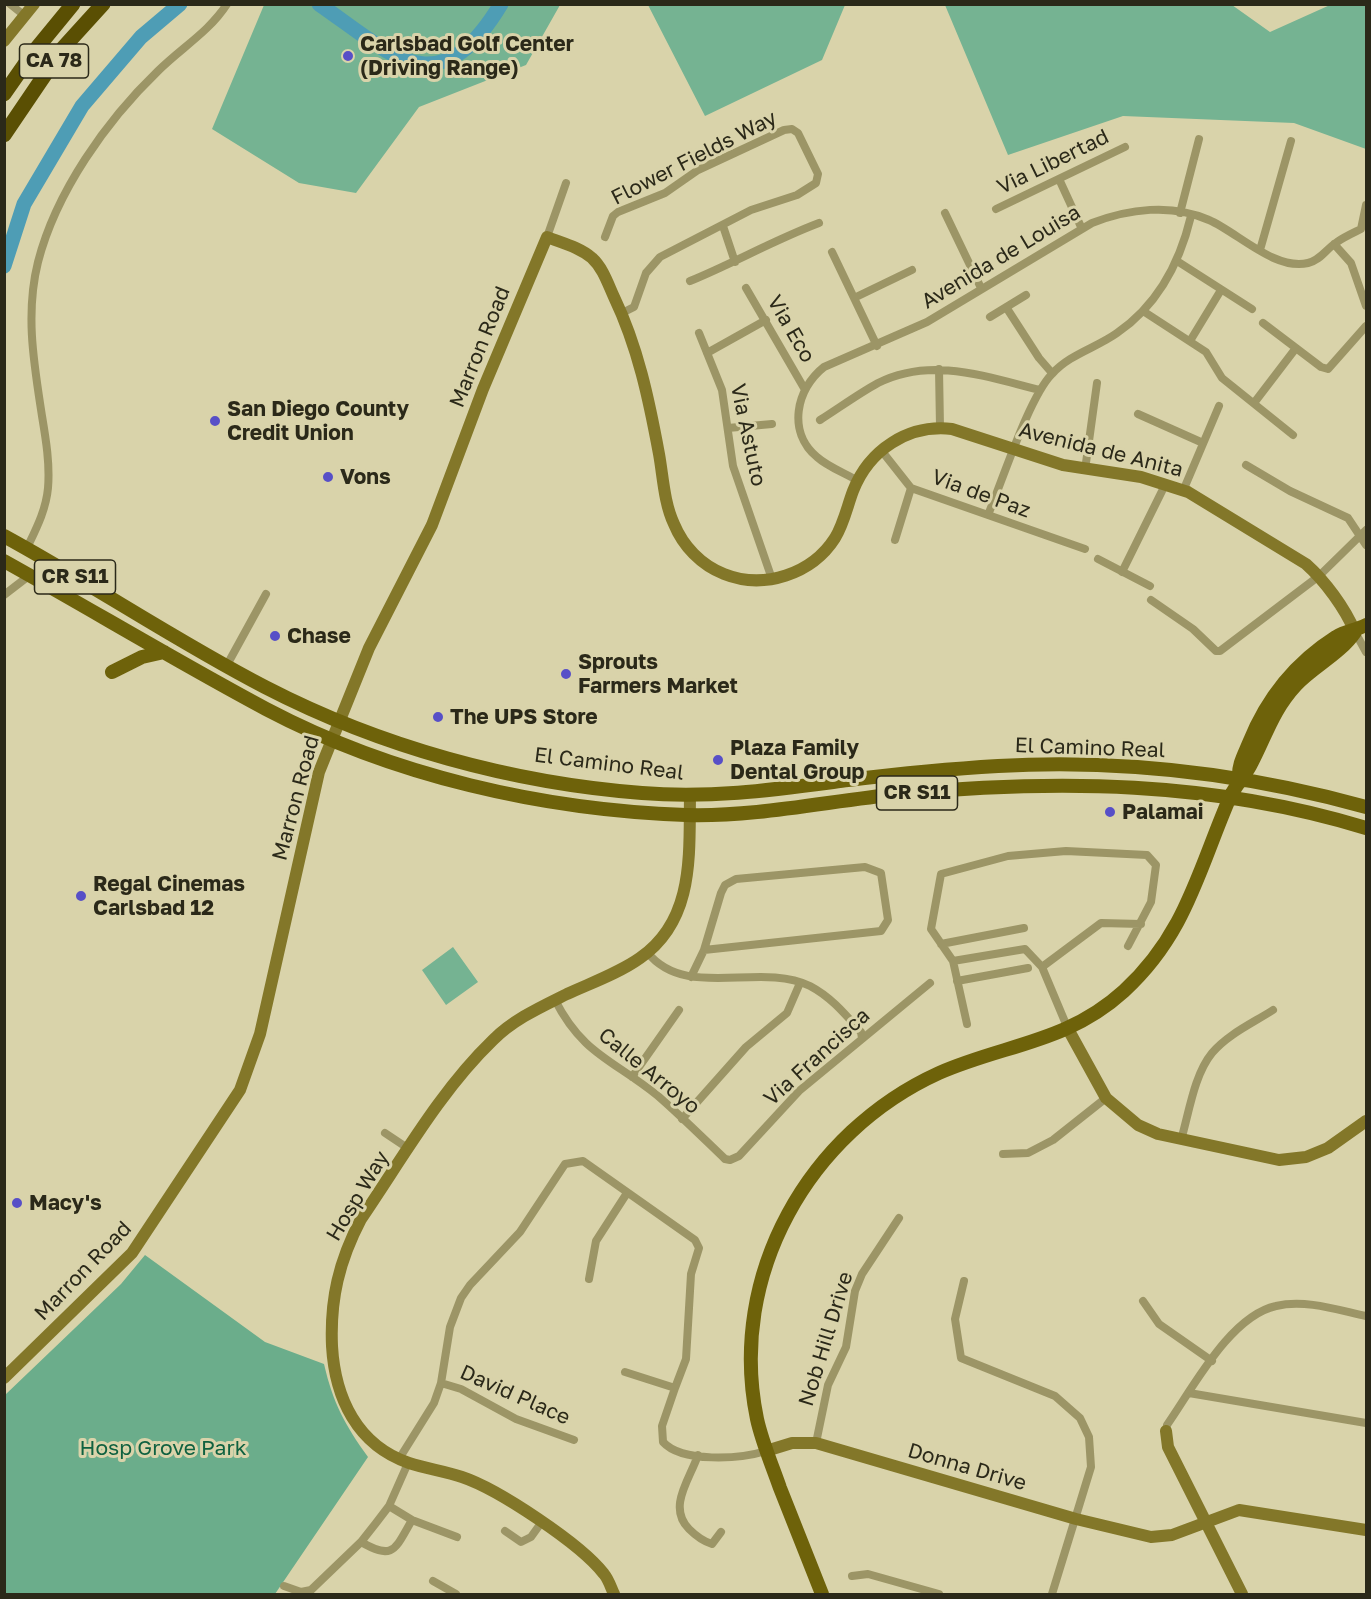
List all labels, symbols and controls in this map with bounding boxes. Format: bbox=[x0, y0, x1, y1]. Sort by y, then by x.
place label: Carlsbad Golf Center (Driving Range) bbox=[360, 31, 574, 81]
road number: CA 78 bbox=[20, 44, 88, 78]
marker: Carlsbad Golf Center (Driving Range) bbox=[341, 49, 355, 63]
street label: Flower Fields Way bbox=[607, 105, 781, 211]
street label: Via Libertad bbox=[993, 124, 1113, 200]
street label: Avenida de Louisa bbox=[917, 200, 1085, 314]
street label: Marron Road bbox=[444, 283, 516, 411]
street label: Via Eco bbox=[762, 291, 820, 367]
street label: Via Astuto bbox=[725, 382, 771, 488]
place label: San Diego County Credit Union bbox=[227, 396, 409, 446]
marker: San Diego County Credit Union bbox=[208, 414, 222, 428]
street label: Avenida de Anita bbox=[1016, 417, 1186, 483]
place label: Vons bbox=[340, 464, 391, 490]
street label: Via de Paz bbox=[928, 464, 1034, 524]
marker: Vons bbox=[321, 470, 335, 484]
road number: CR S11 bbox=[34, 560, 116, 594]
place label: Chase bbox=[287, 623, 351, 649]
marker: Chase bbox=[268, 629, 282, 643]
place label: Sprouts Farmers Market bbox=[578, 649, 738, 699]
marker: Sprouts Farmers Market bbox=[559, 667, 573, 681]
place label: The UPS Store bbox=[450, 704, 598, 730]
marker: The UPS Store bbox=[431, 710, 445, 724]
street label: Marron Road bbox=[267, 733, 325, 863]
street label: El Camino Real bbox=[1014, 733, 1166, 763]
place label: Plaza Family Dental Group bbox=[730, 735, 864, 785]
street label: El Camino Real bbox=[533, 742, 685, 786]
marker: Plaza Family Dental Group bbox=[711, 753, 725, 767]
road number: CR S11 bbox=[876, 776, 958, 810]
place label: Palamai bbox=[1122, 799, 1203, 825]
marker: Palamai bbox=[1103, 805, 1117, 819]
place label: Regal Cinemas Carlsbad 12 bbox=[93, 871, 245, 921]
marker: Regal Cinemas Carlsbad 12 bbox=[74, 889, 88, 903]
street label: Via Francisca bbox=[759, 1003, 875, 1111]
street label: Calle Arroyo bbox=[593, 1022, 705, 1120]
street label: Hosp Way bbox=[321, 1146, 395, 1246]
place label: Macy's bbox=[29, 1190, 102, 1216]
marker: Macy's bbox=[10, 1196, 24, 1210]
street label: Marron Road bbox=[29, 1216, 137, 1326]
street label: Nob Hill Drive bbox=[794, 1269, 858, 1409]
street label: David Place bbox=[456, 1360, 574, 1430]
park label: Hosp Grove Park bbox=[79, 1435, 247, 1461]
street label: Donna Drive bbox=[905, 1438, 1029, 1496]

